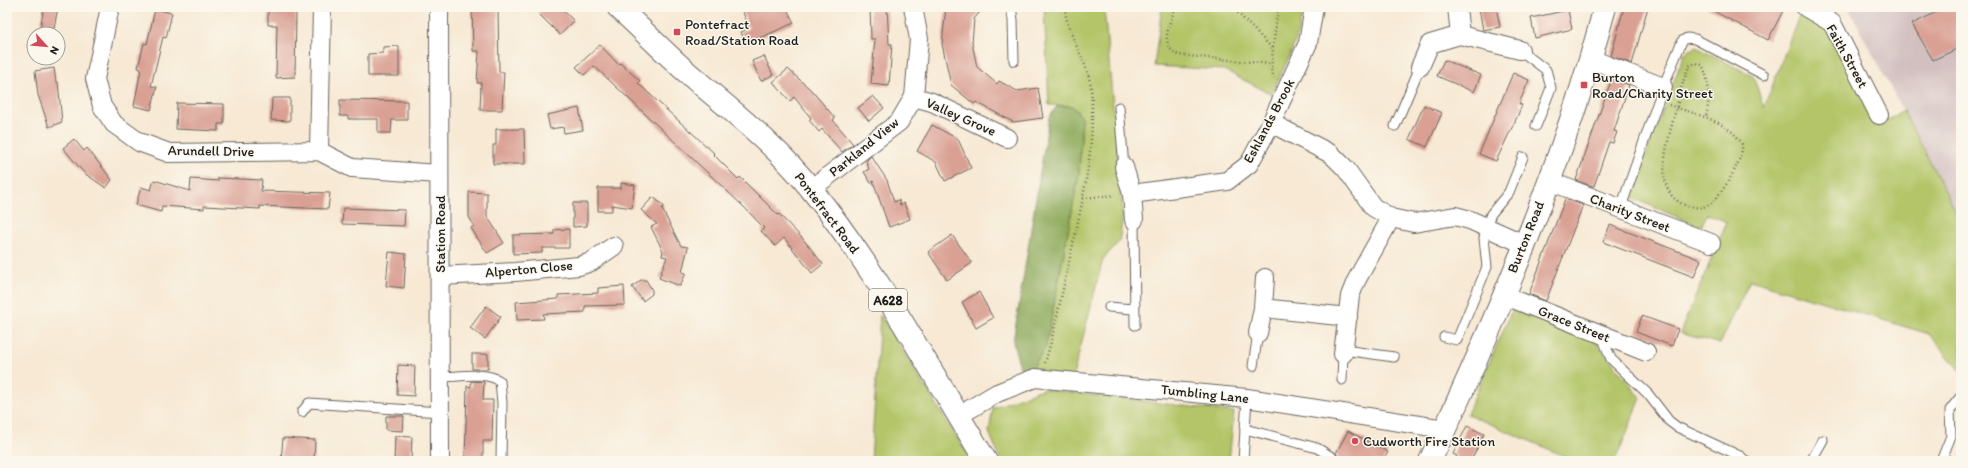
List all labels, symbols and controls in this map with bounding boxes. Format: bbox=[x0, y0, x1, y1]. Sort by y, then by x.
place label: Pontefract Road/Station Road bbox=[685, 16, 799, 49]
street label: Faith Street bbox=[1822, 21, 1872, 91]
north arrow bbox=[26, 26, 66, 66]
marker: Pontefract Road/Station Road bbox=[672, 27, 682, 37]
text: N bbox=[47, 44, 62, 57]
place label: Burton Road/Charity Street bbox=[1592, 69, 1713, 102]
street label: Eshlands Brook bbox=[1240, 76, 1298, 166]
marker: Burton Road/Charity Street bbox=[1579, 80, 1589, 90]
street label: Valley Grove bbox=[923, 94, 999, 140]
street label: Parkland View bbox=[826, 113, 903, 180]
street label: Arundell Drive bbox=[168, 142, 255, 160]
street label: Pontefract Road bbox=[791, 169, 863, 257]
street label: Charity Street bbox=[1587, 190, 1673, 236]
street label: Station Road bbox=[432, 195, 449, 273]
street label: Burton Road bbox=[1504, 198, 1548, 276]
street label: Alperton Close bbox=[484, 257, 574, 281]
road number: A628 bbox=[869, 289, 907, 311]
street label: Grace Street bbox=[1536, 302, 1612, 346]
street label: Tumbling Lane bbox=[1160, 381, 1250, 407]
place label: Cudworth Fire Station bbox=[1363, 433, 1495, 450]
marker: Cudworth Fire Station bbox=[1350, 436, 1360, 446]

